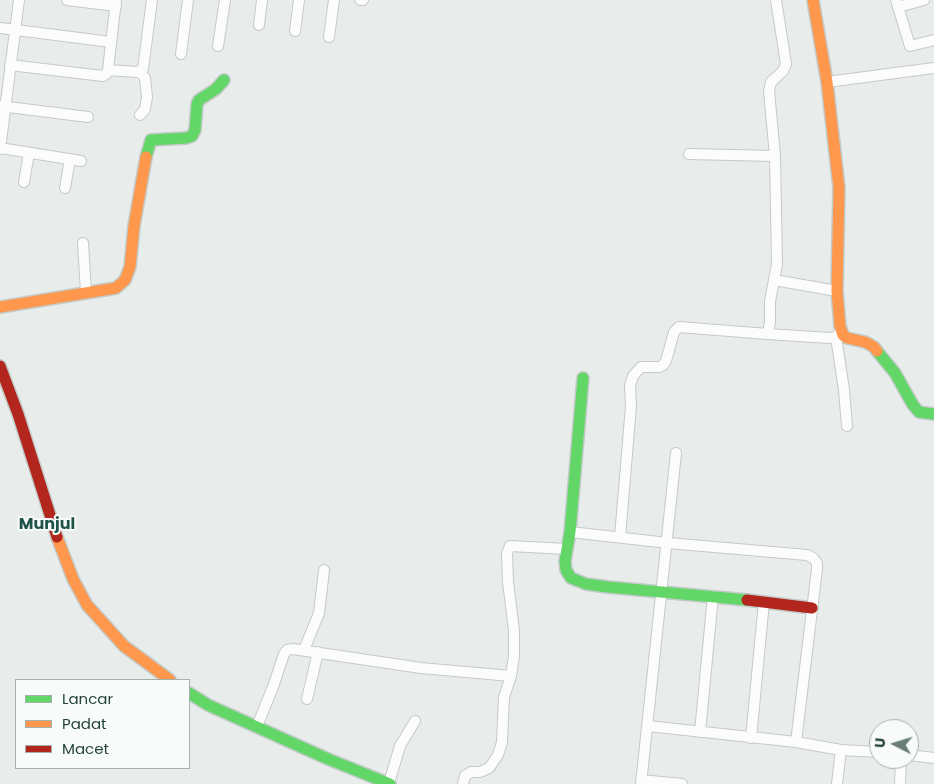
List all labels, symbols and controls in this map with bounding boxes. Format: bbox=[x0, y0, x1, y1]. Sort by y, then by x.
district label: Munjul bbox=[19, 515, 75, 535]
legend bbox=[15, 679, 190, 769]
text: Lancar bbox=[62, 688, 113, 709]
text: Padat bbox=[62, 713, 107, 734]
north arrow bbox=[869, 719, 919, 769]
text: U bbox=[870, 737, 890, 749]
text: Macet bbox=[62, 738, 109, 759]

